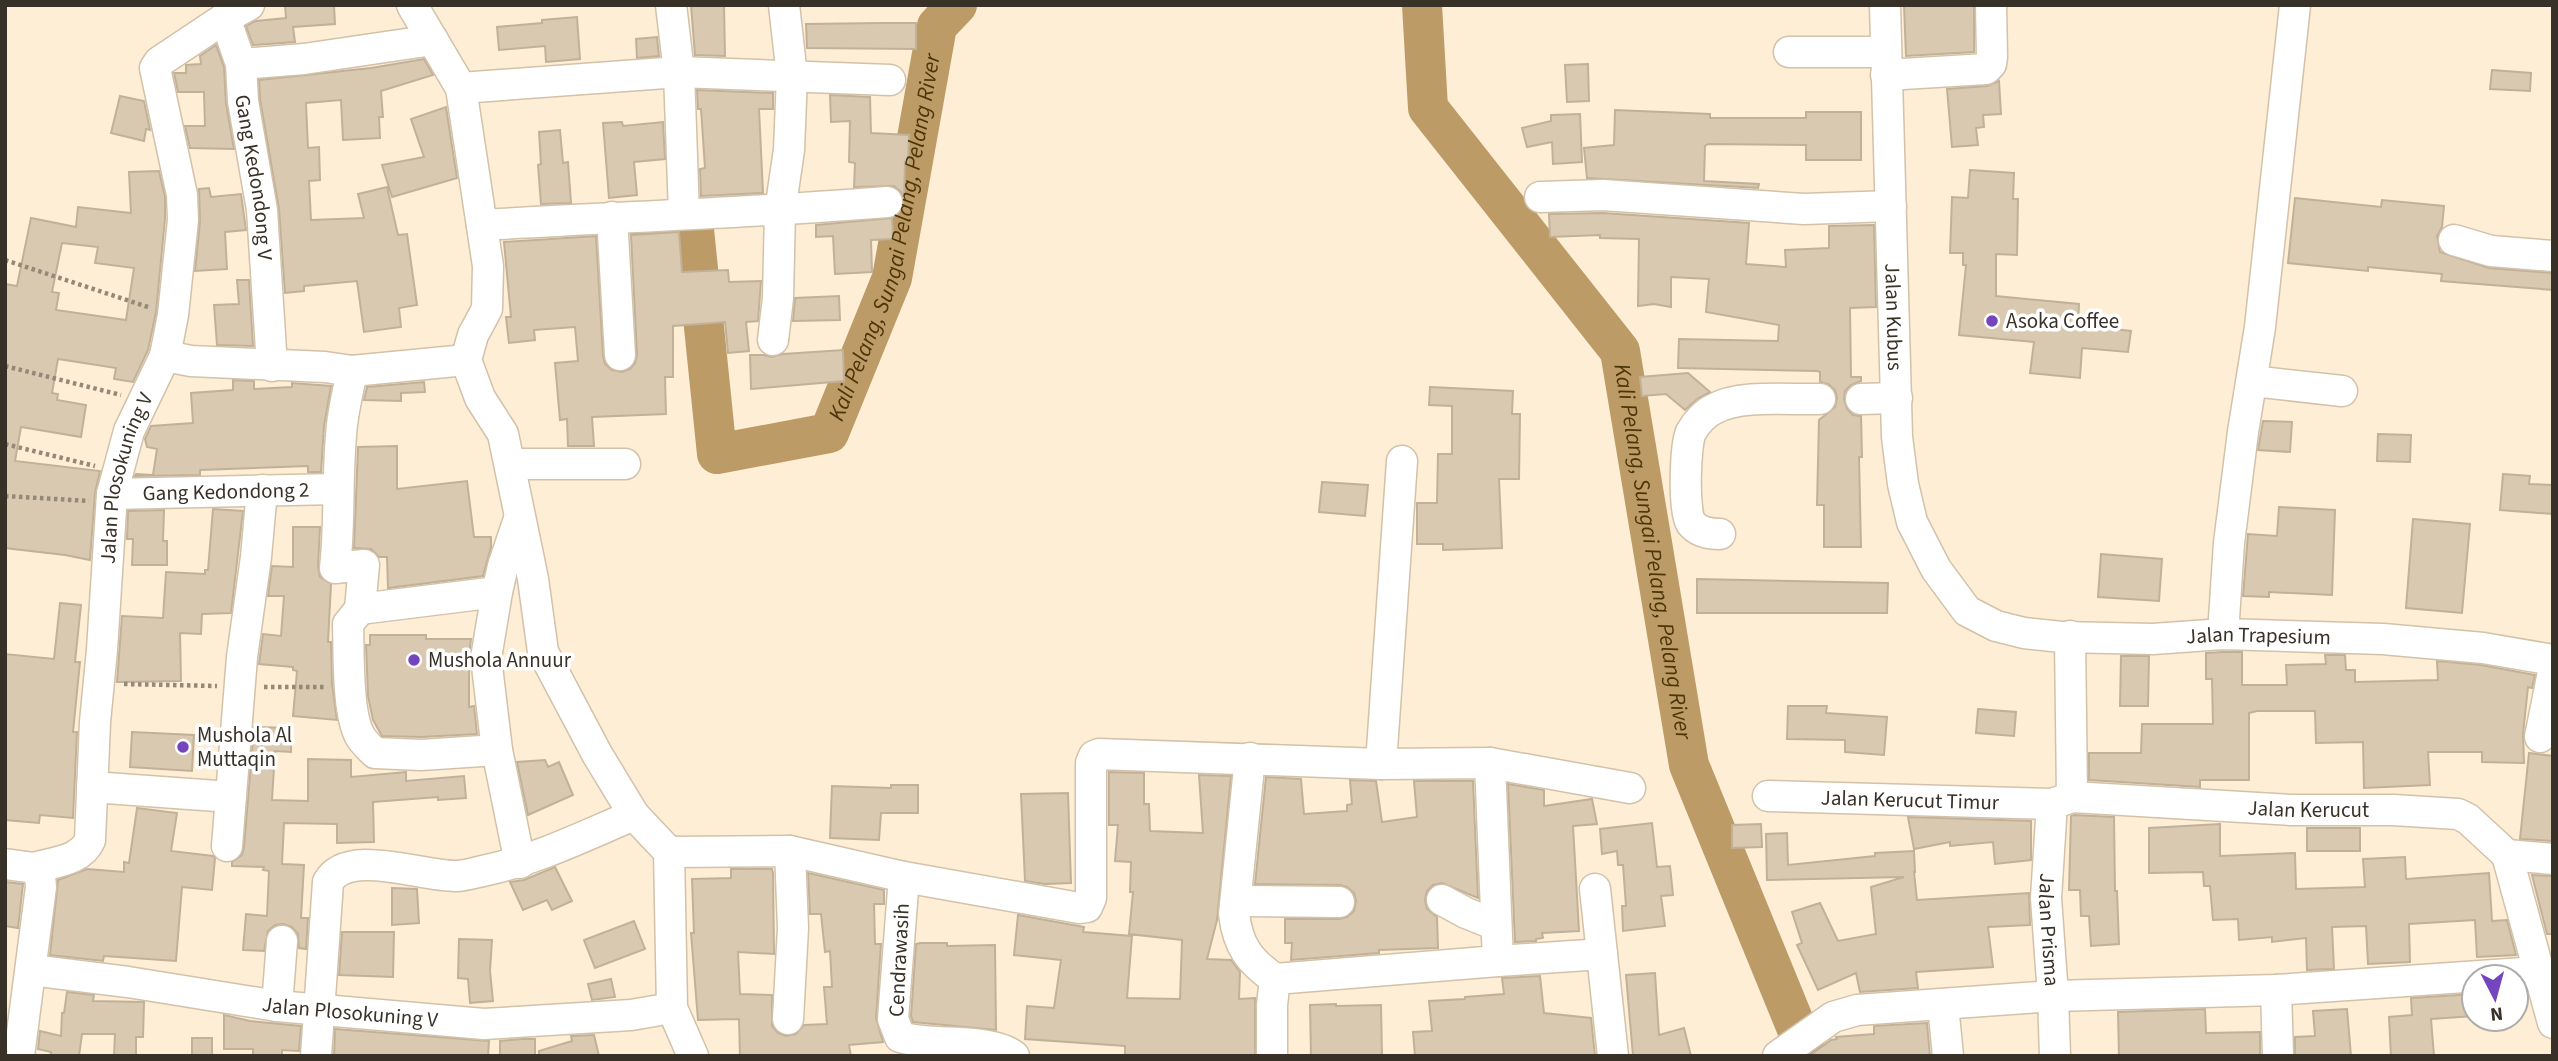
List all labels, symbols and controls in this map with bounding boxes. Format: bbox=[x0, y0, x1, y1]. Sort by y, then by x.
water label: Kali Pelang, Sungai Pelang, Pelang River bbox=[819, 50, 948, 426]
street label: Gang Kedondong V bbox=[227, 92, 280, 261]
street label: Jalan Kubus bbox=[1877, 263, 1910, 371]
place label: Asoka Coffee bbox=[2006, 306, 2119, 336]
marker: Asoka Coffee bbox=[1984, 313, 2000, 329]
water label: Kali Pelang, Sungai Pelang, Pelang River bbox=[1606, 361, 1701, 743]
street label: Jalan Plosokuning V bbox=[93, 387, 160, 565]
street label: Gang Kedondong 2 bbox=[142, 475, 310, 508]
street label: Jalan Trapesium bbox=[2185, 619, 2331, 652]
place label: Mushola Annuur bbox=[428, 645, 572, 675]
marker: Mushola Annuur bbox=[406, 652, 422, 668]
place label: Mushola Al Muttaqin bbox=[197, 720, 292, 774]
marker: Mushola Al Muttaqin bbox=[175, 739, 191, 755]
street label: Jalan Kerucut Timur bbox=[1820, 782, 2000, 818]
street label: Jalan Kerucut bbox=[2247, 792, 2369, 825]
street label: Jalan Prisma bbox=[2031, 872, 2067, 987]
street label: Cendrawasih bbox=[881, 902, 917, 1018]
north arrow bbox=[2460, 963, 2530, 1033]
street label: Jalan Plosokuning V bbox=[260, 989, 439, 1035]
text: N bbox=[2489, 999, 2504, 1028]

